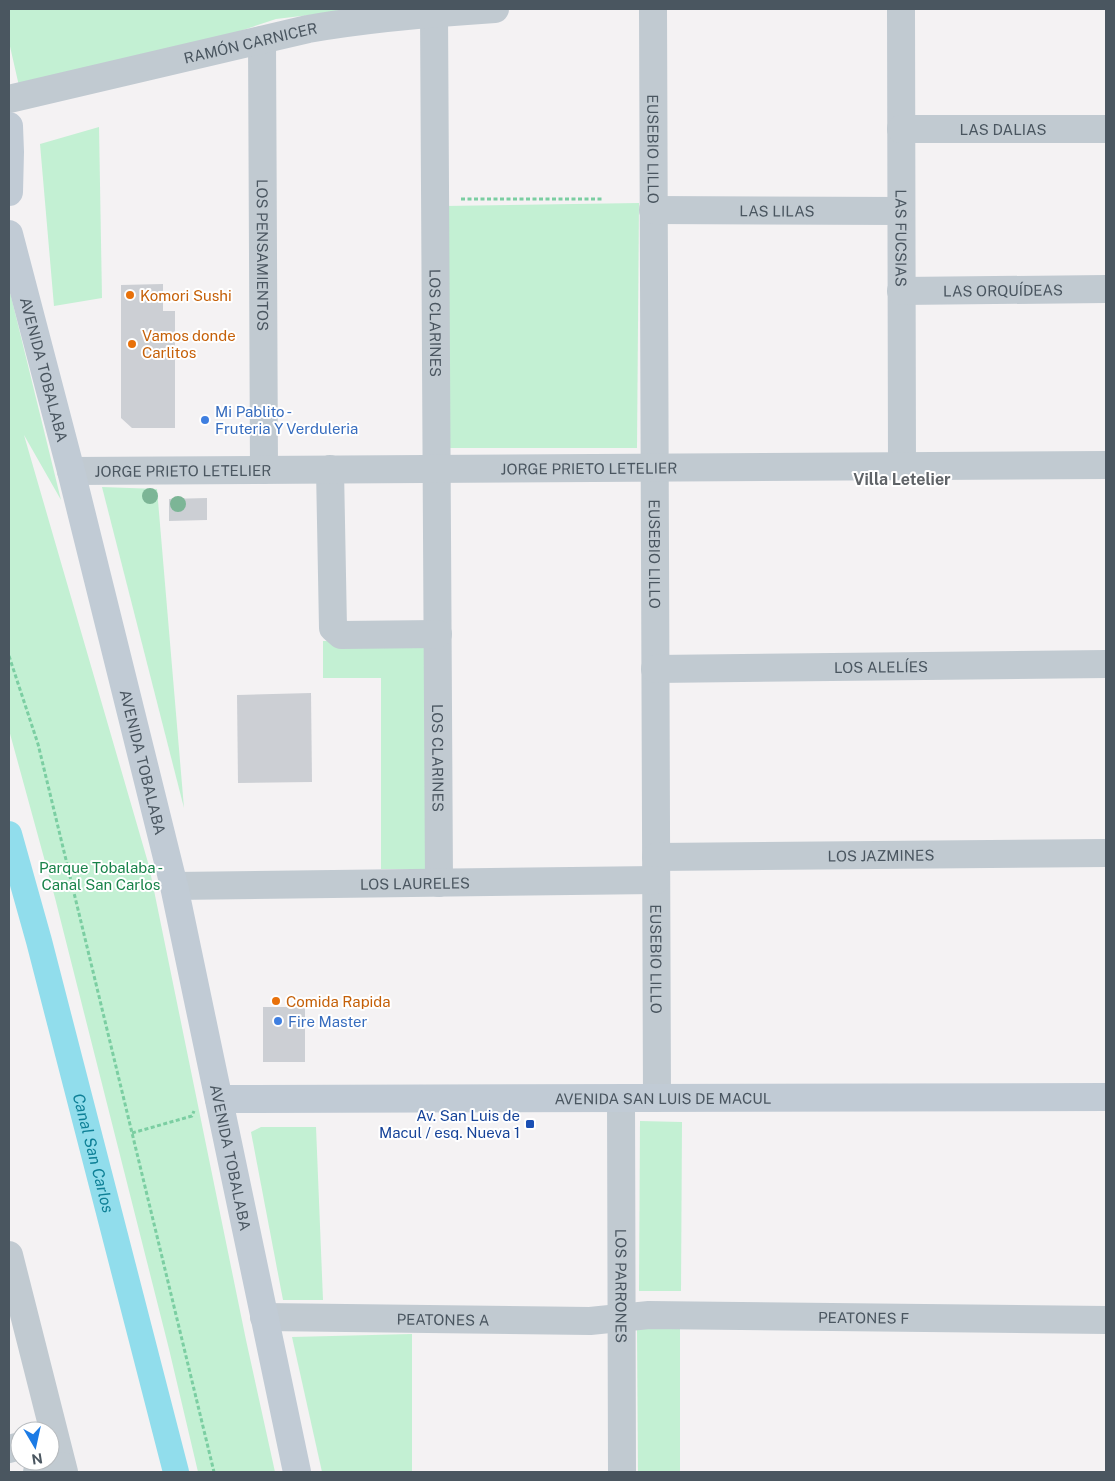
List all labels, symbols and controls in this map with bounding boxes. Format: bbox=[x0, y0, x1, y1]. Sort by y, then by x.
street label: RAMÓN CARNICER bbox=[182, 19, 319, 66]
street label: EUSEBIO LILLO bbox=[645, 94, 662, 204]
street label: LAS DALIAS bbox=[959, 121, 1047, 138]
street label: LOS PENSAMIENTOS bbox=[254, 179, 272, 331]
street label: LAS FUCSIAS bbox=[893, 189, 910, 287]
street label: LAS LILAS bbox=[739, 202, 815, 219]
street label: LOS CLARINES bbox=[427, 269, 445, 377]
street label: LAS ORQUÍDEAS bbox=[943, 281, 1063, 299]
place label: Komori Sushi bbox=[140, 287, 232, 304]
marker: Komori Sushi bbox=[124, 289, 136, 301]
street label: AVENIDA TOBALABA bbox=[17, 295, 72, 444]
place label: Vamos donde Carlitos bbox=[142, 327, 236, 361]
marker: Vamos donde Carlitos bbox=[126, 338, 138, 350]
place label: Mi Pablito - Fruteria Y Verduleria bbox=[215, 403, 358, 437]
marker: Mi Pablito - Fruteria Y Verduleria bbox=[199, 414, 211, 426]
street label: JORGE PRIETO LETELIER bbox=[501, 459, 677, 477]
street label: JORGE PRIETO LETELIER bbox=[95, 461, 271, 479]
district label: Villa Letelier bbox=[853, 470, 951, 489]
street label: EUSEBIO LILLO bbox=[646, 499, 664, 609]
street label: LOS ALELÍES bbox=[834, 657, 928, 676]
street label: AVENIDA TOBALABA bbox=[117, 688, 170, 837]
street label: LOS CLARINES bbox=[429, 704, 447, 812]
street label: LOS JAZMINES bbox=[827, 846, 935, 864]
park label: Parque Tobalaba - Canal San Carlos bbox=[39, 859, 163, 893]
street label: LOS LAURELES bbox=[360, 874, 470, 892]
street label: EUSEBIO LILLO bbox=[648, 904, 665, 1014]
place label: Comida Rapida bbox=[286, 993, 391, 1010]
marker: Comida Rapida bbox=[270, 995, 282, 1007]
place label: Fire Master bbox=[288, 1013, 368, 1030]
marker: Fire Master bbox=[272, 1015, 284, 1027]
street label: AVENIDA TOBALABA bbox=[207, 1083, 255, 1232]
street label: AVENIDA SAN LUIS DE MACUL bbox=[555, 1089, 771, 1107]
water label: Canal San Carlos bbox=[69, 1091, 118, 1215]
place label: Av. San Luis de Macul / esq. Nueva 1 bbox=[379, 1107, 520, 1141]
marker: Av. San Luis de Macul / esq. Nueva 1 bbox=[524, 1118, 536, 1130]
street label: LOS PARRONES bbox=[613, 1229, 630, 1343]
street label: PEATONES F bbox=[818, 1308, 909, 1326]
street label: PEATONES A bbox=[396, 1310, 490, 1328]
north arrow bbox=[10, 1421, 60, 1471]
text: N bbox=[30, 1450, 44, 1468]

